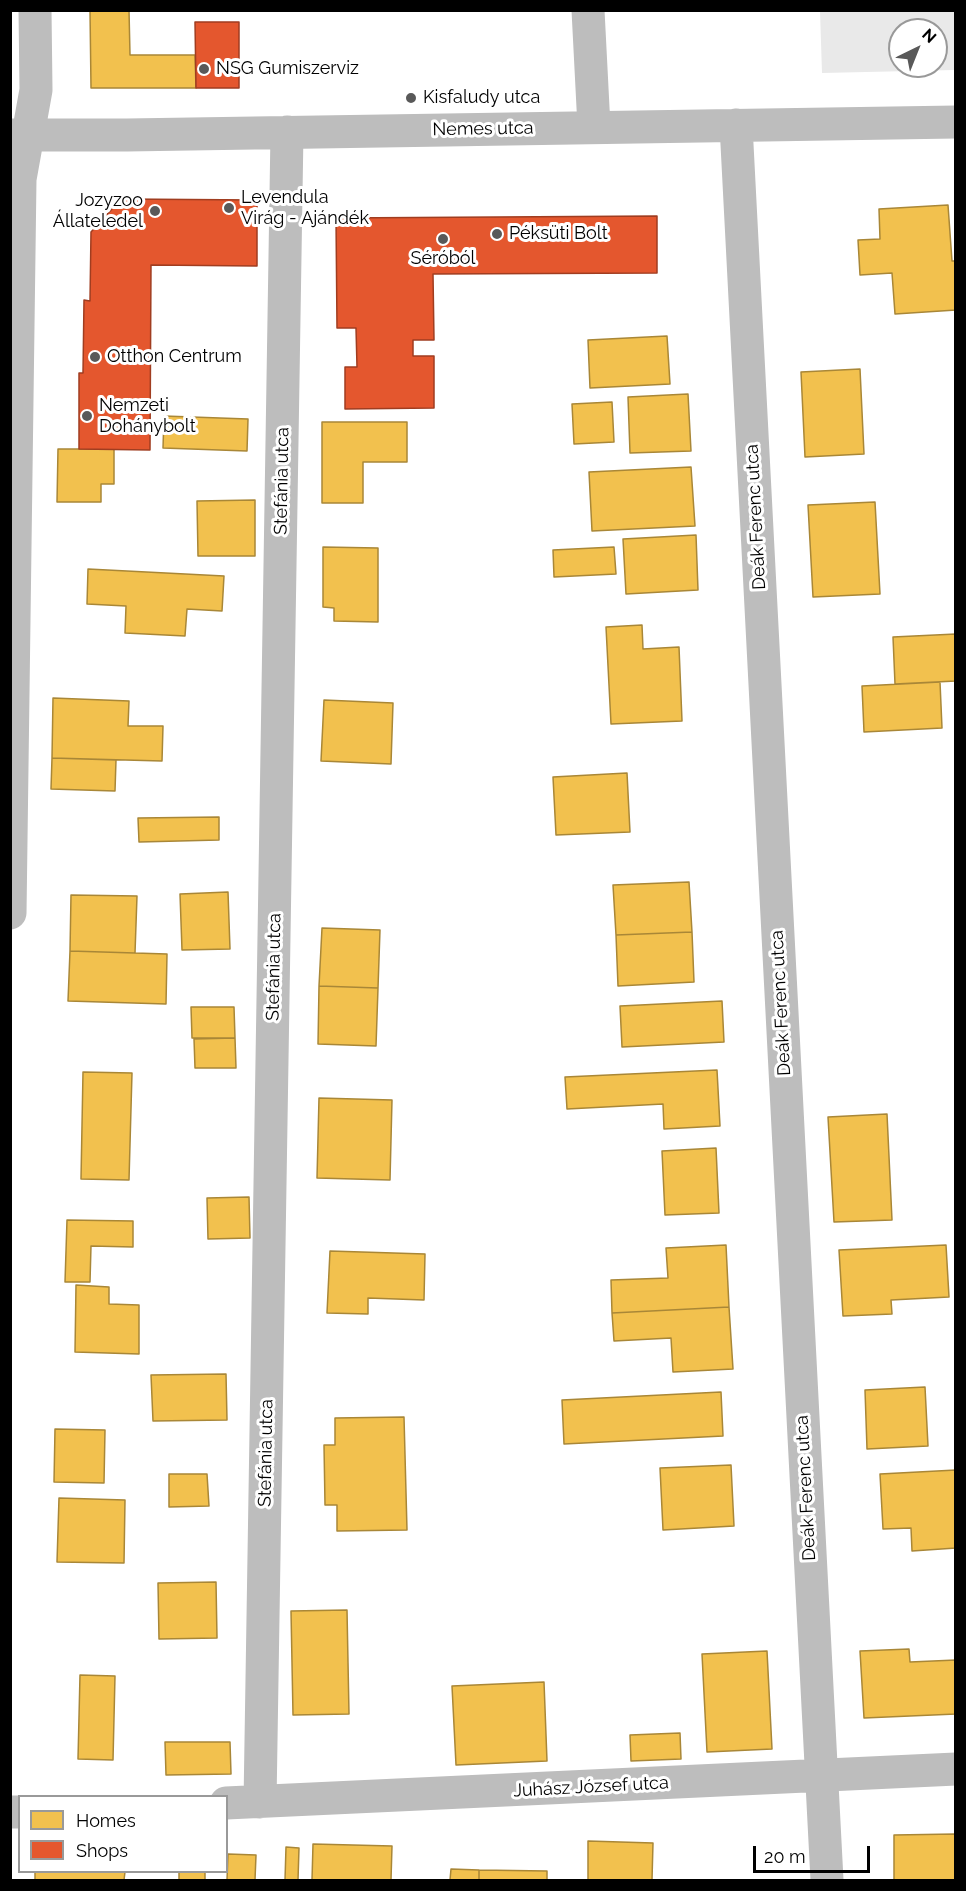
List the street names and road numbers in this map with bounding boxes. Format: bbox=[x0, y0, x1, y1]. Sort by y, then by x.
street label: Nemes utca bbox=[432, 117, 534, 141]
street label: Stefánia utca bbox=[270, 427, 294, 535]
street label: Deák Ferenc utca bbox=[741, 444, 771, 590]
street label: Stefánia utca bbox=[262, 913, 286, 1021]
street label: Deák Ferenc utca bbox=[766, 930, 796, 1076]
street label: Stefánia utca bbox=[254, 1399, 278, 1507]
street label: Deák Ferenc utca bbox=[791, 1415, 821, 1561]
street label: Juhász József utca bbox=[513, 1772, 669, 1802]

